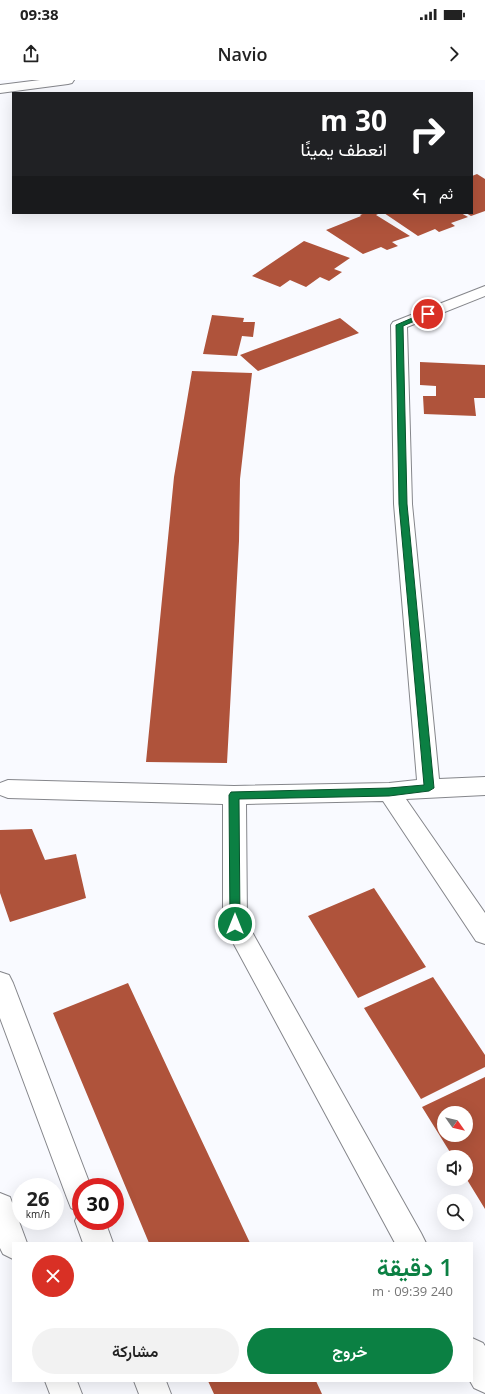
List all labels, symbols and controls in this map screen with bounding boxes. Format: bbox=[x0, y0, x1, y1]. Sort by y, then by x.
text: 09:38 bbox=[20, 4, 59, 24]
text: Navio bbox=[217, 42, 268, 66]
icon: share bbox=[20, 43, 42, 65]
icon: forward bbox=[443, 43, 465, 65]
text: 30 m bbox=[320, 101, 387, 139]
icon: right bbox=[401, 108, 453, 160]
text: انعطف يمينًا bbox=[301, 137, 387, 161]
text: ثم bbox=[439, 183, 453, 203]
icon: left bbox=[409, 184, 431, 206]
pin bbox=[411, 297, 445, 331]
icon: arrive bbox=[417, 303, 439, 325]
position arrow bbox=[214, 903, 256, 945]
north arrow bbox=[437, 1106, 473, 1142]
map controls bbox=[437, 1106, 473, 1230]
button: sound bbox=[437, 1150, 473, 1186]
speed limit sign: 30 bbox=[72, 1178, 124, 1230]
text: 26 bbox=[27, 1185, 49, 1212]
button: search bbox=[437, 1194, 473, 1230]
text: km/h bbox=[26, 1207, 50, 1221]
text: 1 دقيقة bbox=[377, 1250, 453, 1283]
button: close bbox=[32, 1255, 74, 1297]
text: 240 m · 09:39 bbox=[372, 1282, 453, 1300]
button: مشاركة bbox=[32, 1328, 239, 1374]
button: خروج bbox=[247, 1328, 453, 1374]

